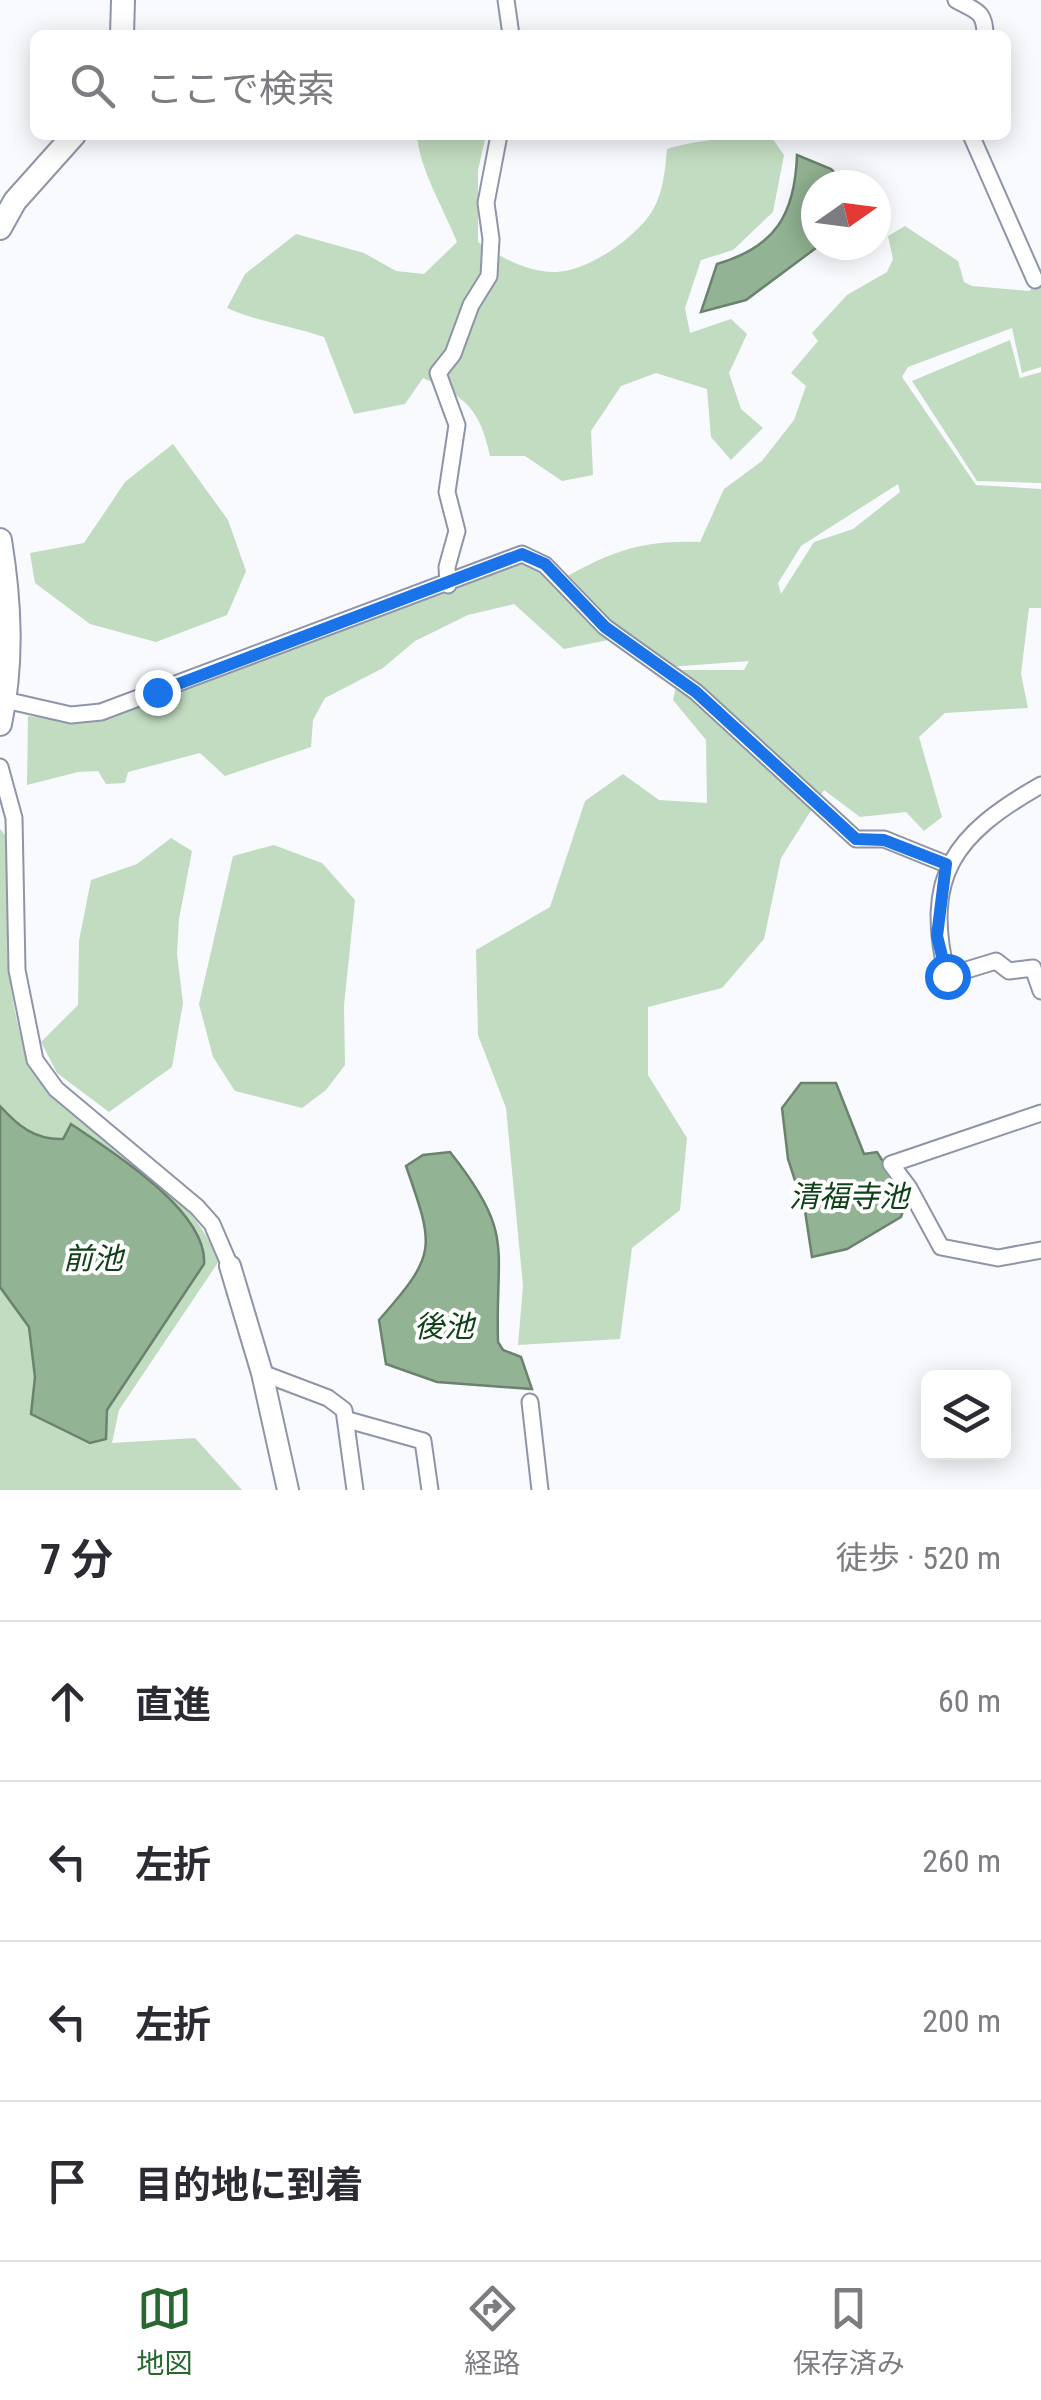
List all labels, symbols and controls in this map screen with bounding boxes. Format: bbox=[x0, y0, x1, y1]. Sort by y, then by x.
search box bbox=[30, 30, 1011, 140]
icon: search bbox=[65, 58, 120, 113]
text: ここで検索 bbox=[145, 67, 335, 111]
north arrow bbox=[801, 170, 891, 260]
route end bbox=[135, 670, 181, 716]
route start bbox=[925, 954, 971, 1000]
water label: 清福寺池 bbox=[789, 1179, 912, 1214]
water label: 前池 bbox=[63, 1241, 126, 1276]
water label: 後池 bbox=[414, 1309, 477, 1344]
map controls bbox=[921, 1370, 1011, 1460]
button: layers bbox=[921, 1370, 1011, 1460]
text: 7 分 bbox=[40, 1535, 113, 1584]
text: 徒歩 · 520 m bbox=[836, 1539, 1001, 1577]
icon: ahead bbox=[40, 1674, 95, 1729]
text: 60 m bbox=[938, 1682, 1001, 1720]
text: 直進 bbox=[135, 1683, 211, 1727]
icon: left bbox=[40, 1834, 95, 1889]
text: 260 m bbox=[922, 1842, 1001, 1880]
text: 左折 bbox=[135, 1843, 211, 1887]
icon: left bbox=[40, 1994, 95, 2049]
text: 200 m bbox=[922, 2002, 1001, 2040]
text: 左折 bbox=[135, 2003, 211, 2047]
icon: arrive bbox=[40, 2154, 95, 2209]
text: 目的地に到着 bbox=[135, 2163, 363, 2207]
tab: 地図 bbox=[136, 2281, 192, 2381]
tab: 経路 bbox=[464, 2281, 521, 2381]
tab: 保存済み bbox=[793, 2281, 905, 2381]

